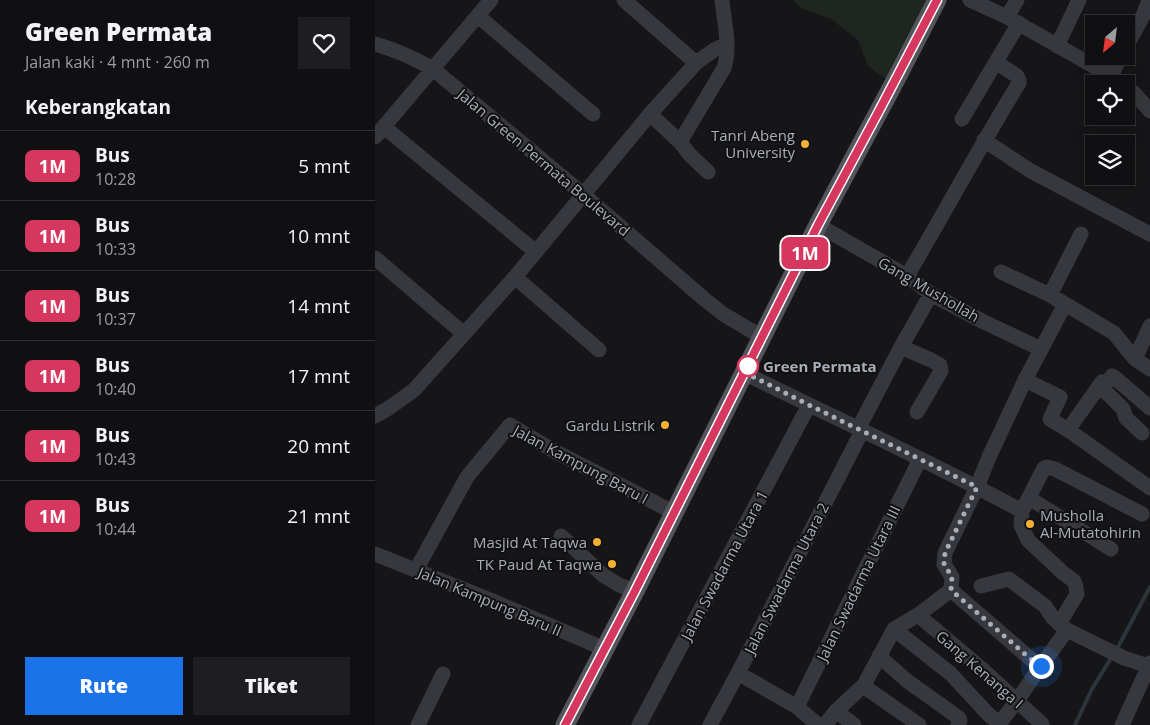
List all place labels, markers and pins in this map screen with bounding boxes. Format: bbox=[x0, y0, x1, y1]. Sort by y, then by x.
place label: Tanri Abeng University bbox=[711, 125, 795, 162]
marker: Tanri Abeng University bbox=[799, 138, 811, 150]
marker: Green Permata bbox=[737, 355, 759, 377]
place label: Green Permata bbox=[763, 356, 877, 376]
place label: Gardu Listrik bbox=[565, 415, 655, 435]
marker: Gardu Listrik bbox=[659, 419, 671, 431]
place label: Musholla Al-Mutatohirin bbox=[1040, 505, 1141, 542]
marker: Musholla Al-Mutatohirin bbox=[1024, 518, 1036, 530]
place label: Masjid At Taqwa bbox=[473, 532, 587, 552]
marker: Masjid At Taqwa bbox=[591, 536, 603, 548]
place label: TK Paud At Taqwa bbox=[477, 554, 602, 574]
marker: TK Paud At Taqwa bbox=[606, 558, 618, 570]

